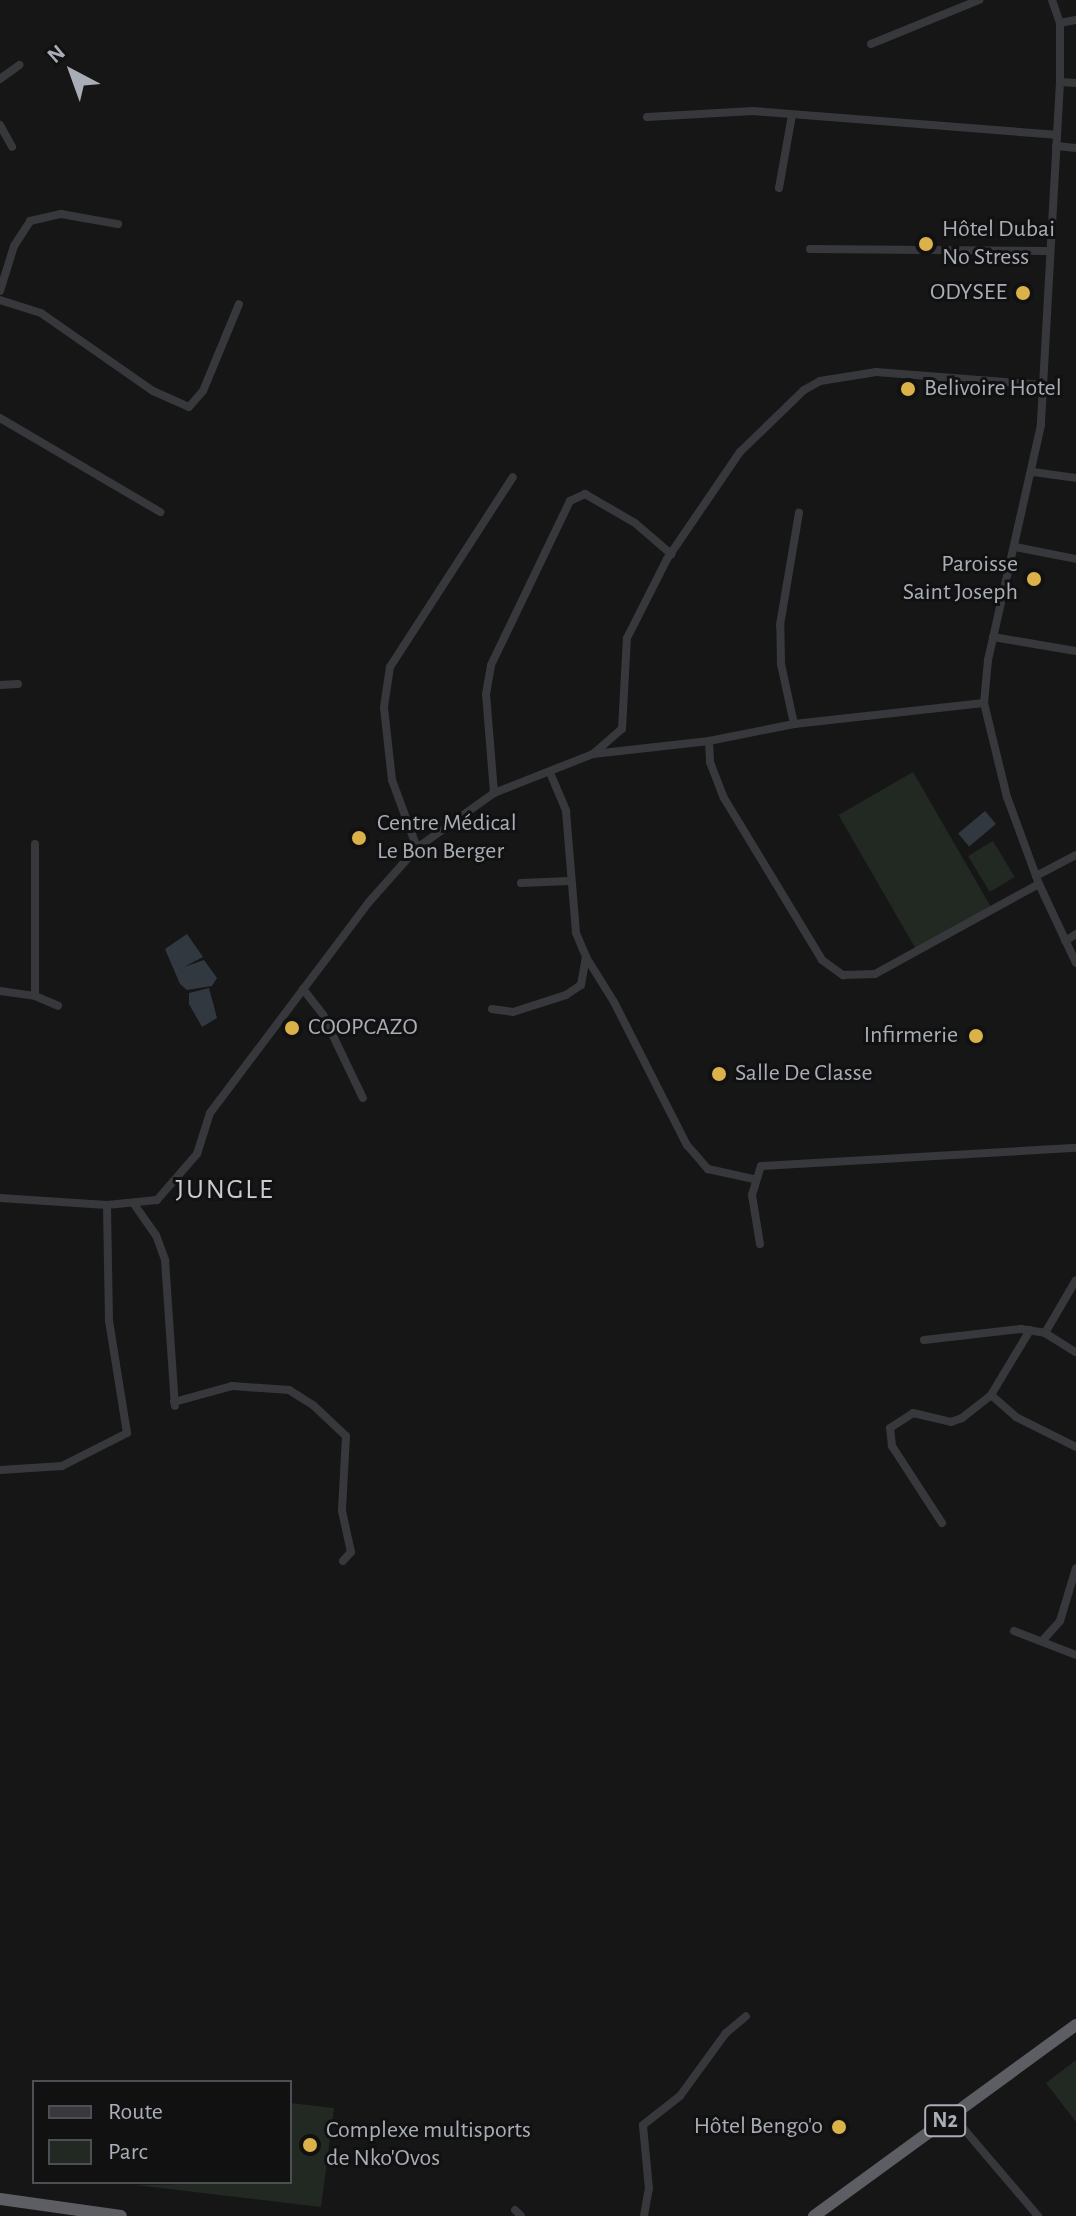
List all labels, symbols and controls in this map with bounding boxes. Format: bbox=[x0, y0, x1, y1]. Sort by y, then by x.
north arrow bbox=[32, 32, 112, 112]
text: N bbox=[43, 41, 69, 67]
place label: Hôtel Dubai No Stress bbox=[942, 216, 1055, 272]
marker: Hôtel Dubai No Stress bbox=[917, 235, 935, 253]
place label: ODYSEE bbox=[930, 279, 1007, 307]
marker: ODYSEE bbox=[1014, 284, 1032, 302]
place label: Belivoire Hotel bbox=[924, 375, 1062, 403]
marker: Belivoire Hotel bbox=[899, 380, 917, 398]
place label: Paroisse Saint Joseph bbox=[903, 551, 1018, 607]
marker: Paroisse Saint Joseph bbox=[1025, 570, 1043, 588]
place label: Centre Médical Le Bon Berger bbox=[377, 810, 517, 866]
marker: Centre Médical Le Bon Berger bbox=[348, 827, 370, 849]
place label: COOPCAZO bbox=[308, 1014, 418, 1042]
marker: COOPCAZO bbox=[283, 1019, 301, 1037]
place label: Infirmerie bbox=[864, 1022, 958, 1050]
marker: Infirmerie bbox=[965, 1025, 987, 1047]
place label: Salle De Classe bbox=[735, 1060, 873, 1088]
marker: Salle De Classe bbox=[710, 1065, 728, 1083]
district label: JUNGLE bbox=[176, 1173, 274, 1207]
legend bbox=[32, 2080, 292, 2184]
text: Route bbox=[108, 2100, 163, 2124]
road number: N2 bbox=[923, 2103, 967, 2139]
place label: Hôtel Bengo'o bbox=[694, 2113, 823, 2141]
place label: Complexe multisports de Nko'Ovos bbox=[326, 2117, 531, 2173]
marker: Hôtel Bengo'o bbox=[830, 2118, 848, 2136]
marker: Complexe multisports de Nko'Ovos bbox=[301, 2136, 319, 2154]
text: Parc bbox=[108, 2140, 148, 2164]

